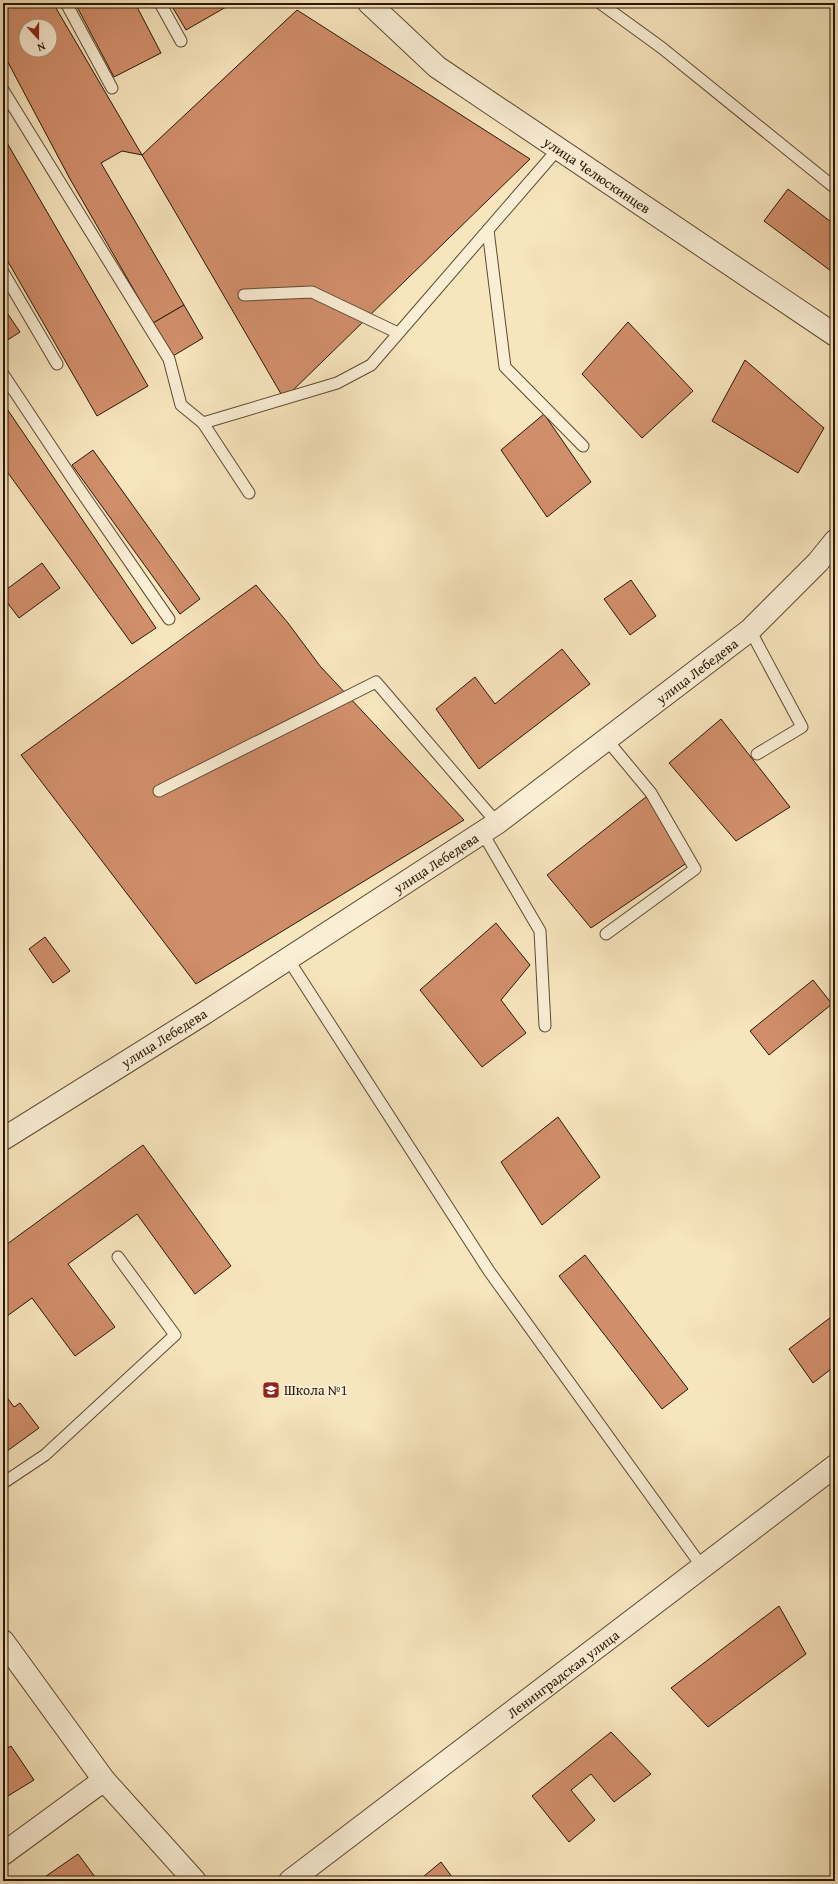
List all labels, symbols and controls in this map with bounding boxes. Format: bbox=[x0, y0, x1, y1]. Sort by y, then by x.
north arrow bbox=[18, 18, 58, 58]
text: N bbox=[35, 39, 48, 56]
street label: улица Челюскинцев bbox=[539, 131, 655, 218]
street label: улица Лебедева bbox=[651, 633, 742, 709]
street label: улица Лебедева bbox=[389, 828, 483, 899]
street label: улица Лебедева bbox=[116, 1003, 211, 1073]
school or university icon: Школа №1 bbox=[261, 1380, 281, 1400]
place label: Школа №1 bbox=[284, 1380, 348, 1400]
street label: Ленинградская улица bbox=[503, 1625, 624, 1723]

